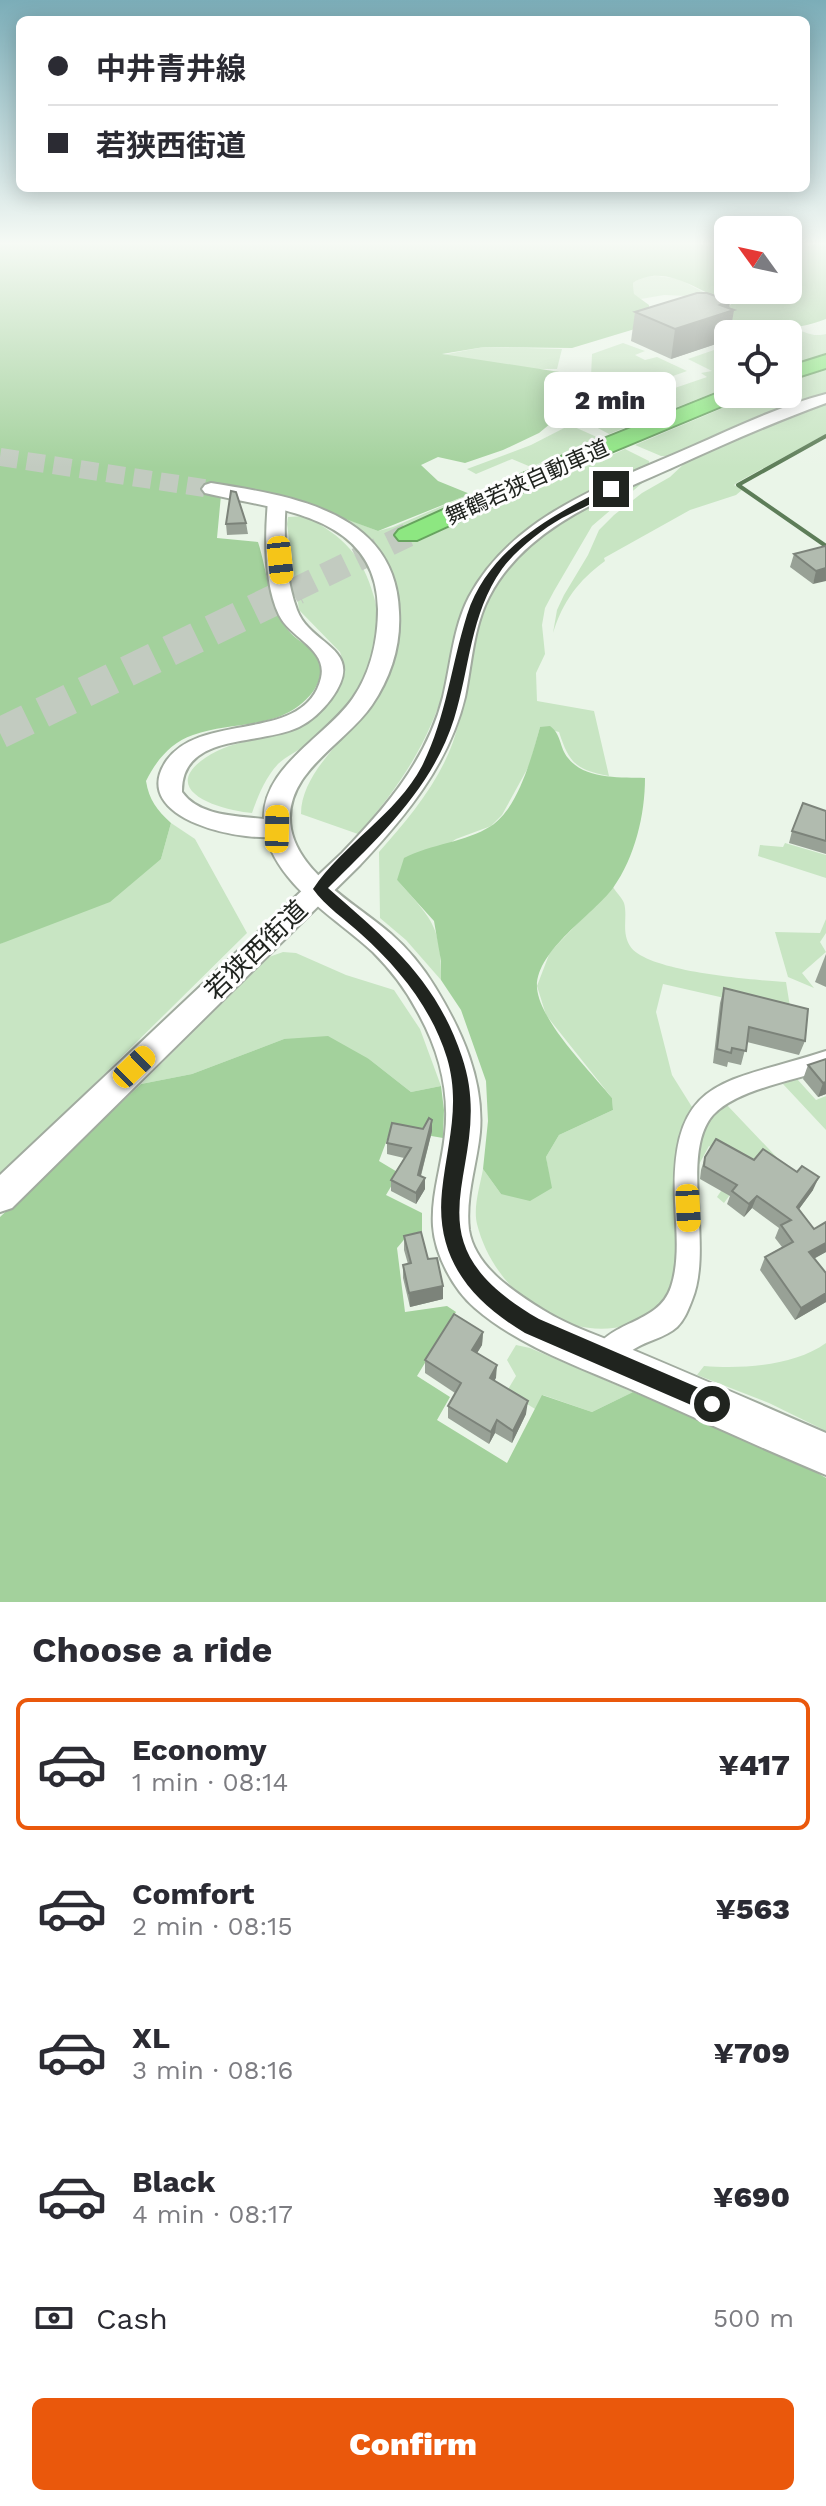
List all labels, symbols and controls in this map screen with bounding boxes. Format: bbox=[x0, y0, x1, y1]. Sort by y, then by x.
text: 中井青井線 bbox=[96, 51, 246, 86]
text: 若狭西街道 bbox=[96, 128, 246, 163]
north arrow bbox=[714, 216, 802, 304]
map controls bbox=[714, 216, 802, 408]
button: locate bbox=[714, 320, 802, 408]
callout: 2 min bbox=[545, 373, 677, 429]
text: 2 min bbox=[575, 385, 645, 415]
street label: 舞鶴若狭自動車道 bbox=[442, 435, 612, 529]
route end bbox=[593, 471, 629, 507]
car bbox=[266, 535, 294, 585]
car bbox=[265, 805, 289, 853]
street label: 若狭西街道 bbox=[199, 894, 313, 1006]
car bbox=[108, 1042, 160, 1092]
car bbox=[675, 1183, 701, 1233]
route start bbox=[694, 1386, 730, 1422]
text: Choose a ride bbox=[32, 1629, 272, 1671]
icon: car bbox=[36, 1728, 108, 1800]
text: Economy bbox=[132, 1732, 267, 1767]
text: ¥417 bbox=[718, 1747, 790, 1782]
text: 1 min · 08:14 bbox=[132, 1767, 288, 1797]
icon: car bbox=[36, 1872, 108, 1944]
text: Comfort bbox=[132, 1876, 254, 1911]
text: ¥563 bbox=[716, 1891, 790, 1926]
text: 2 min · 08:15 bbox=[132, 1911, 293, 1941]
icon: car bbox=[36, 2016, 108, 2088]
text: XL bbox=[132, 2020, 170, 2055]
text: ¥709 bbox=[714, 2035, 790, 2070]
text: 3 min · 08:16 bbox=[132, 2055, 293, 2085]
icon: car bbox=[36, 2160, 108, 2232]
text: Black bbox=[132, 2164, 216, 2199]
text: ¥690 bbox=[713, 2179, 790, 2214]
text: 4 min · 08:17 bbox=[132, 2199, 293, 2229]
icon: cash bbox=[32, 2296, 76, 2340]
text: Cash bbox=[96, 2301, 168, 2336]
text: 500 m bbox=[713, 2303, 794, 2333]
button: Confirm bbox=[32, 2398, 794, 2490]

